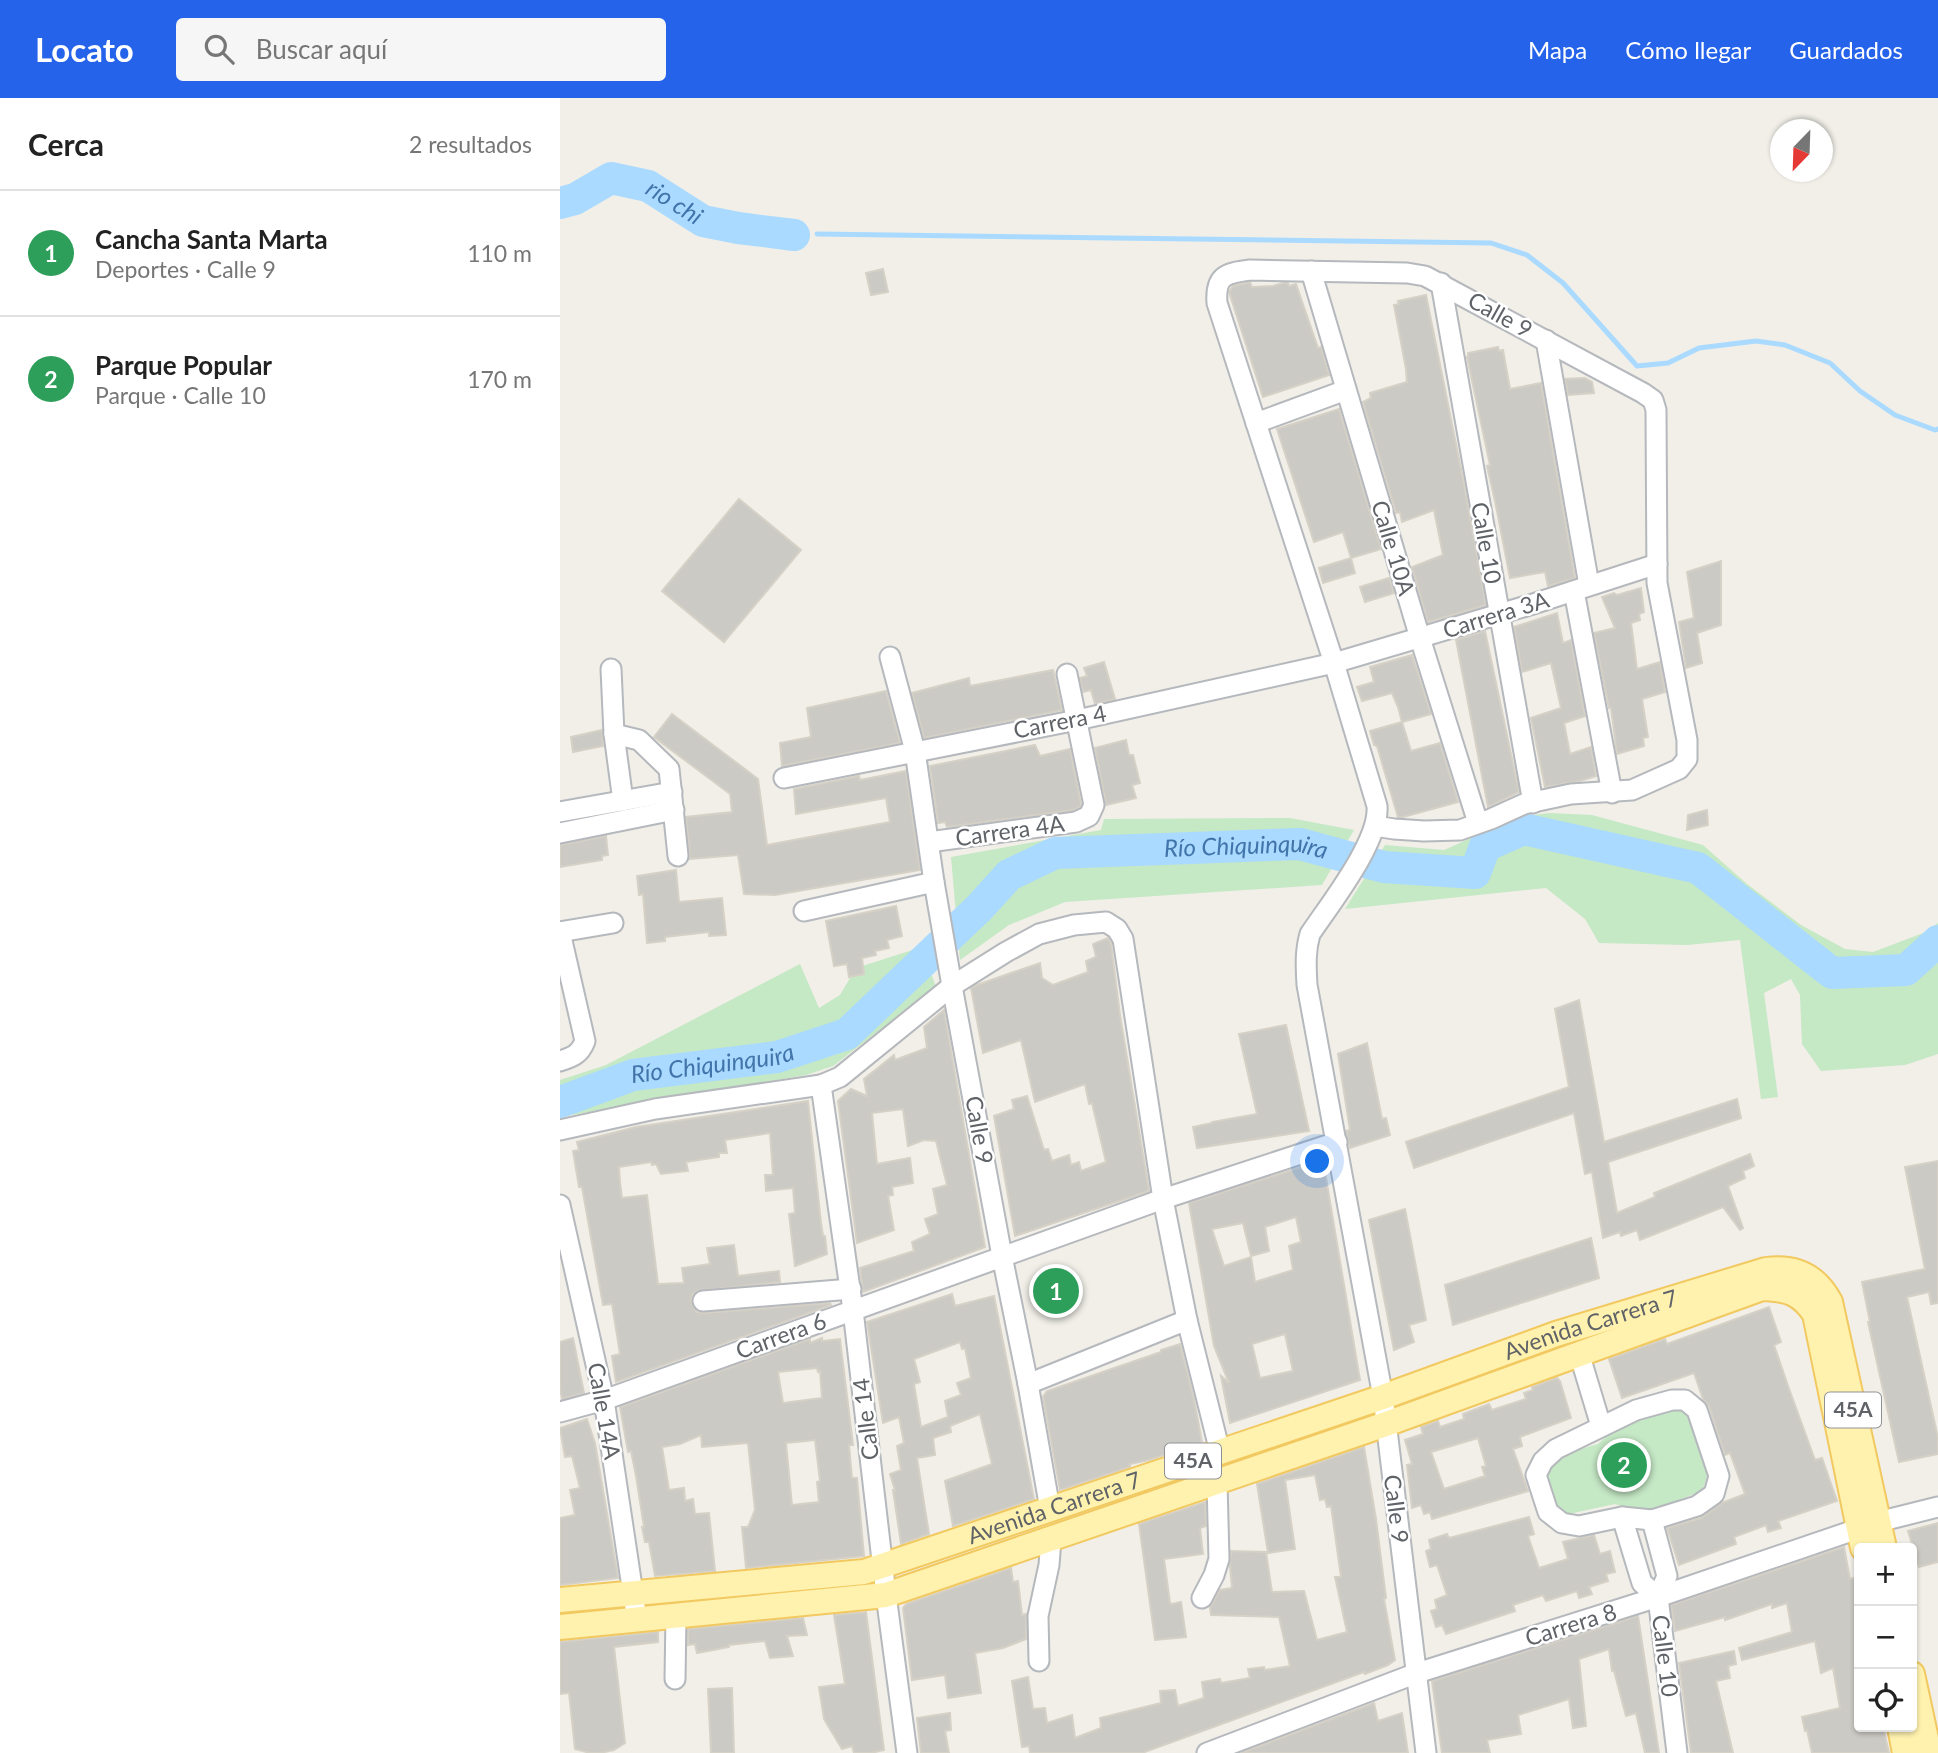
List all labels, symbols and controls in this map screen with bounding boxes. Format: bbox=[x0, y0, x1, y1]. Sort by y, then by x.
search box bbox=[176, 18, 666, 81]
text: Locato bbox=[35, 29, 134, 69]
icon: search bbox=[200, 30, 238, 68]
text: Buscar aquí bbox=[256, 33, 387, 65]
text: Mapa bbox=[1528, 35, 1587, 64]
text: Cómo llegar bbox=[1625, 35, 1751, 64]
text: Guardados bbox=[1789, 35, 1903, 64]
north arrow bbox=[1770, 119, 1833, 182]
text: Cerca bbox=[28, 126, 104, 162]
text: 2 resultados bbox=[409, 130, 532, 158]
water label: rio chi bbox=[641, 173, 709, 230]
text: Cancha Santa Marta bbox=[95, 223, 328, 255]
text: 1 bbox=[44, 239, 58, 267]
text: 110 m bbox=[467, 239, 532, 267]
text: Deportes · Calle 9 bbox=[95, 255, 276, 283]
street label: Calle 9 bbox=[1464, 285, 1537, 343]
text: Parque Popular bbox=[95, 349, 272, 381]
text: 2 bbox=[44, 365, 58, 393]
text: 170 m bbox=[467, 365, 532, 393]
text: Parque · Calle 10 bbox=[95, 381, 266, 409]
street label: Calle 10A bbox=[1366, 497, 1422, 599]
street label: Calle 10 bbox=[1466, 500, 1508, 586]
street label: Carrera 3A bbox=[1439, 585, 1553, 643]
street label: Carrera 4 bbox=[1011, 698, 1109, 744]
street label: Carrera 4A bbox=[954, 808, 1067, 852]
water label: Río Chiquinquira bbox=[1163, 828, 1332, 864]
water label: Río Chiquinquira bbox=[629, 1036, 797, 1088]
street label: Calle 9 bbox=[960, 1093, 1000, 1166]
your location bbox=[1300, 1144, 1334, 1178]
pin: 1 bbox=[1033, 1265, 1079, 1317]
street label: Avenida Carrera 7 bbox=[1500, 1283, 1681, 1365]
street label: Carrera 6 bbox=[732, 1306, 830, 1364]
street label: Calle 14A bbox=[583, 1360, 627, 1462]
street label: Calle 14 bbox=[846, 1377, 884, 1462]
road number: 45A bbox=[1825, 1392, 1881, 1428]
pin: 2 bbox=[1601, 1439, 1647, 1491]
road number: 45A bbox=[1165, 1444, 1221, 1478]
street label: Avenida Carrera 7 bbox=[964, 1465, 1144, 1549]
street label: Calle 9 bbox=[1379, 1473, 1415, 1545]
map controls bbox=[1854, 1543, 1917, 1732]
button: + bbox=[1854, 1543, 1917, 1606]
street label: Carrera 8 bbox=[1522, 1597, 1620, 1651]
button: − bbox=[1854, 1606, 1917, 1669]
street label: Calle 10 bbox=[1647, 1613, 1685, 1698]
button: locate bbox=[1854, 1669, 1917, 1732]

